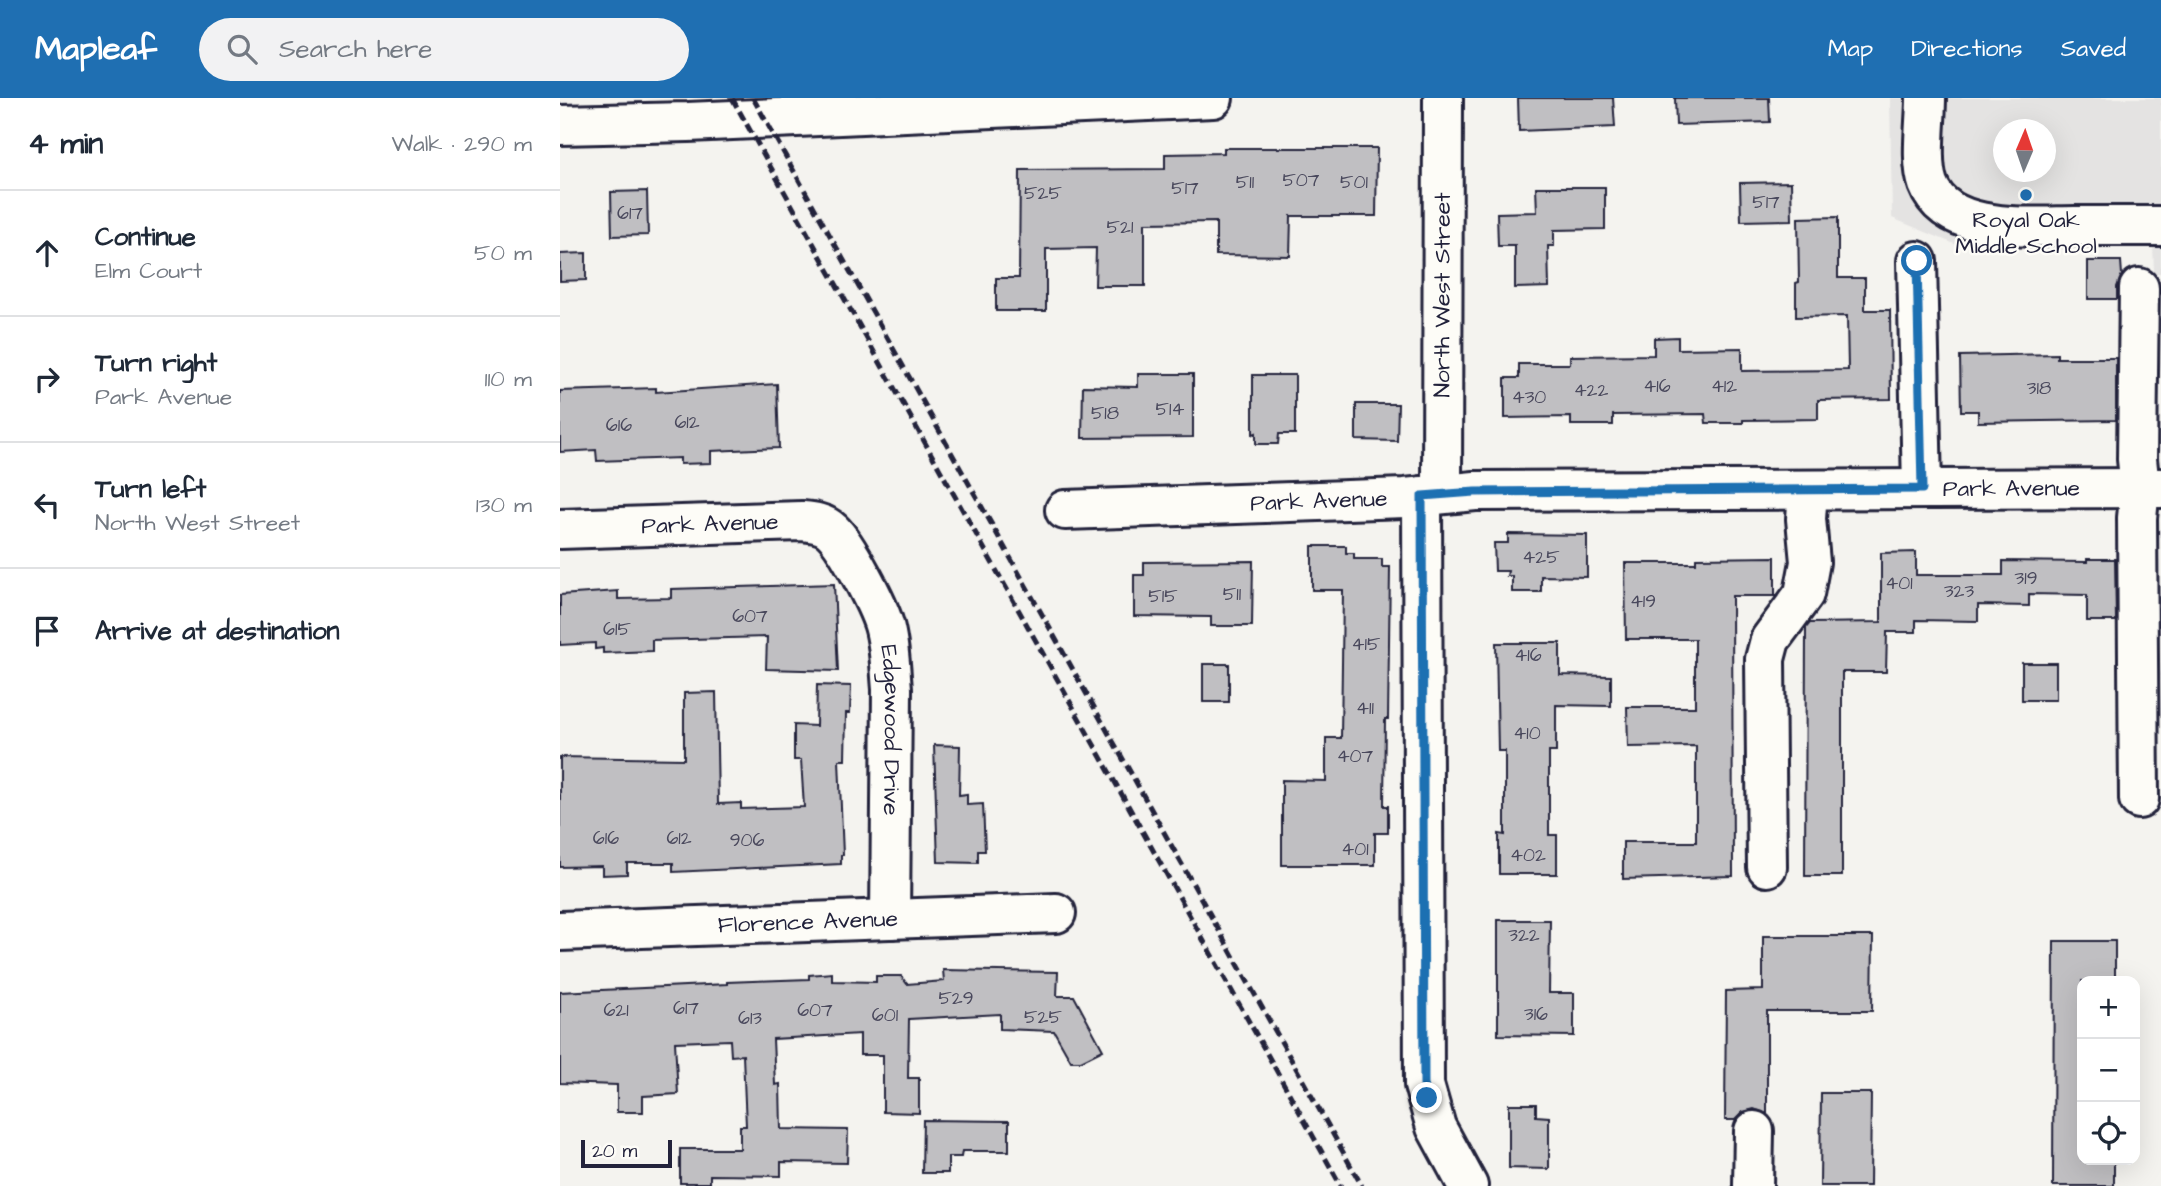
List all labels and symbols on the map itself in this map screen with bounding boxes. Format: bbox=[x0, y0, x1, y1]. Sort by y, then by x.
north arrow bbox=[1993, 119, 2056, 182]
house number: 507 bbox=[1282, 167, 1320, 194]
house number: 511 bbox=[1236, 169, 1255, 196]
house number: 501 bbox=[1340, 169, 1369, 196]
house number: 517 bbox=[1171, 175, 1199, 202]
house number: 525 bbox=[1024, 180, 1062, 207]
marker: Royal Oak Middle School bbox=[2018, 187, 2034, 203]
house number: 517 bbox=[1752, 189, 1780, 216]
street label: North West Street bbox=[1426, 192, 1459, 398]
house number: 617 bbox=[617, 200, 643, 227]
place label: Royal Oak Middle School bbox=[1955, 204, 2097, 262]
house number: 521 bbox=[1107, 214, 1134, 241]
route start bbox=[1901, 245, 1932, 276]
house number: 416 bbox=[1643, 373, 1671, 400]
house number: 412 bbox=[1711, 373, 1737, 400]
house number: 318 bbox=[2027, 375, 2051, 402]
house number: 422 bbox=[1574, 377, 1608, 404]
house number: 430 bbox=[1512, 384, 1546, 411]
house number: 514 bbox=[1156, 396, 1184, 423]
house number: 518 bbox=[1091, 400, 1119, 427]
house number: 612 bbox=[674, 409, 700, 436]
house number: 616 bbox=[606, 412, 632, 439]
street label: Park Avenue bbox=[1943, 472, 2080, 505]
street label: Park Avenue bbox=[1250, 483, 1388, 519]
street label: Park Avenue bbox=[641, 506, 779, 542]
house number: 425 bbox=[1522, 544, 1560, 571]
house number: 319 bbox=[2015, 565, 2037, 592]
house number: 401 bbox=[1885, 570, 1913, 597]
house number: 323 bbox=[1944, 578, 1974, 605]
house number: 511 bbox=[1223, 581, 1242, 608]
house number: 515 bbox=[1148, 583, 1178, 610]
house number: 419 bbox=[1630, 588, 1656, 615]
house number: 607 bbox=[732, 603, 768, 630]
house number: 615 bbox=[603, 616, 631, 643]
house number: 415 bbox=[1352, 631, 1381, 658]
house number: 416 bbox=[1514, 642, 1542, 669]
street label: Edgewood Drive bbox=[872, 643, 908, 816]
house number: 411 bbox=[1356, 695, 1374, 722]
house number: 410 bbox=[1513, 720, 1541, 747]
house number: 407 bbox=[1337, 743, 1374, 770]
house number: 616 bbox=[593, 825, 619, 852]
house number: 612 bbox=[666, 825, 692, 852]
house number: 906 bbox=[730, 827, 764, 854]
house number: 401 bbox=[1341, 836, 1369, 863]
house number: 402 bbox=[1510, 842, 1546, 869]
street label: Florence Avenue bbox=[717, 903, 898, 941]
house number: 322 bbox=[1508, 922, 1540, 949]
house number: 529 bbox=[938, 985, 974, 1012]
house number: 617 bbox=[673, 995, 699, 1022]
house number: 621 bbox=[603, 997, 629, 1024]
house number: 607 bbox=[797, 997, 833, 1024]
house number: 316 bbox=[1524, 1001, 1548, 1028]
house number: 601 bbox=[872, 1002, 899, 1029]
house number: 525 bbox=[1024, 1004, 1062, 1031]
house number: 613 bbox=[738, 1005, 762, 1032]
route end bbox=[1411, 1082, 1442, 1113]
scale bar bbox=[581, 1137, 672, 1169]

